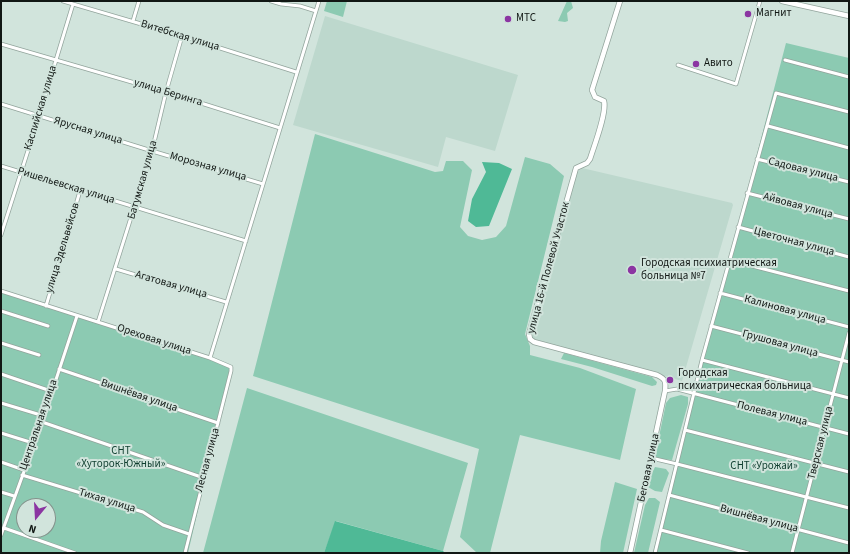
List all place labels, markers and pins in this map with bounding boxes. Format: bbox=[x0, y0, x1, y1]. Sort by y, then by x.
place label: Магнит bbox=[756, 7, 792, 21]
marker: Магнит bbox=[743, 9, 753, 19]
place label: МТС bbox=[516, 12, 536, 26]
marker: МТС bbox=[503, 14, 513, 24]
place label: Авито bbox=[704, 57, 733, 71]
marker: Авито bbox=[691, 59, 701, 69]
place label: Городская психиатрическая больница №7 bbox=[641, 257, 777, 283]
marker: Городская психиатрическая больница №7 bbox=[626, 264, 638, 276]
place label: Городская психиатрическая больница bbox=[678, 367, 811, 393]
marker: Городская психиатрическая больница bbox=[665, 375, 675, 385]

